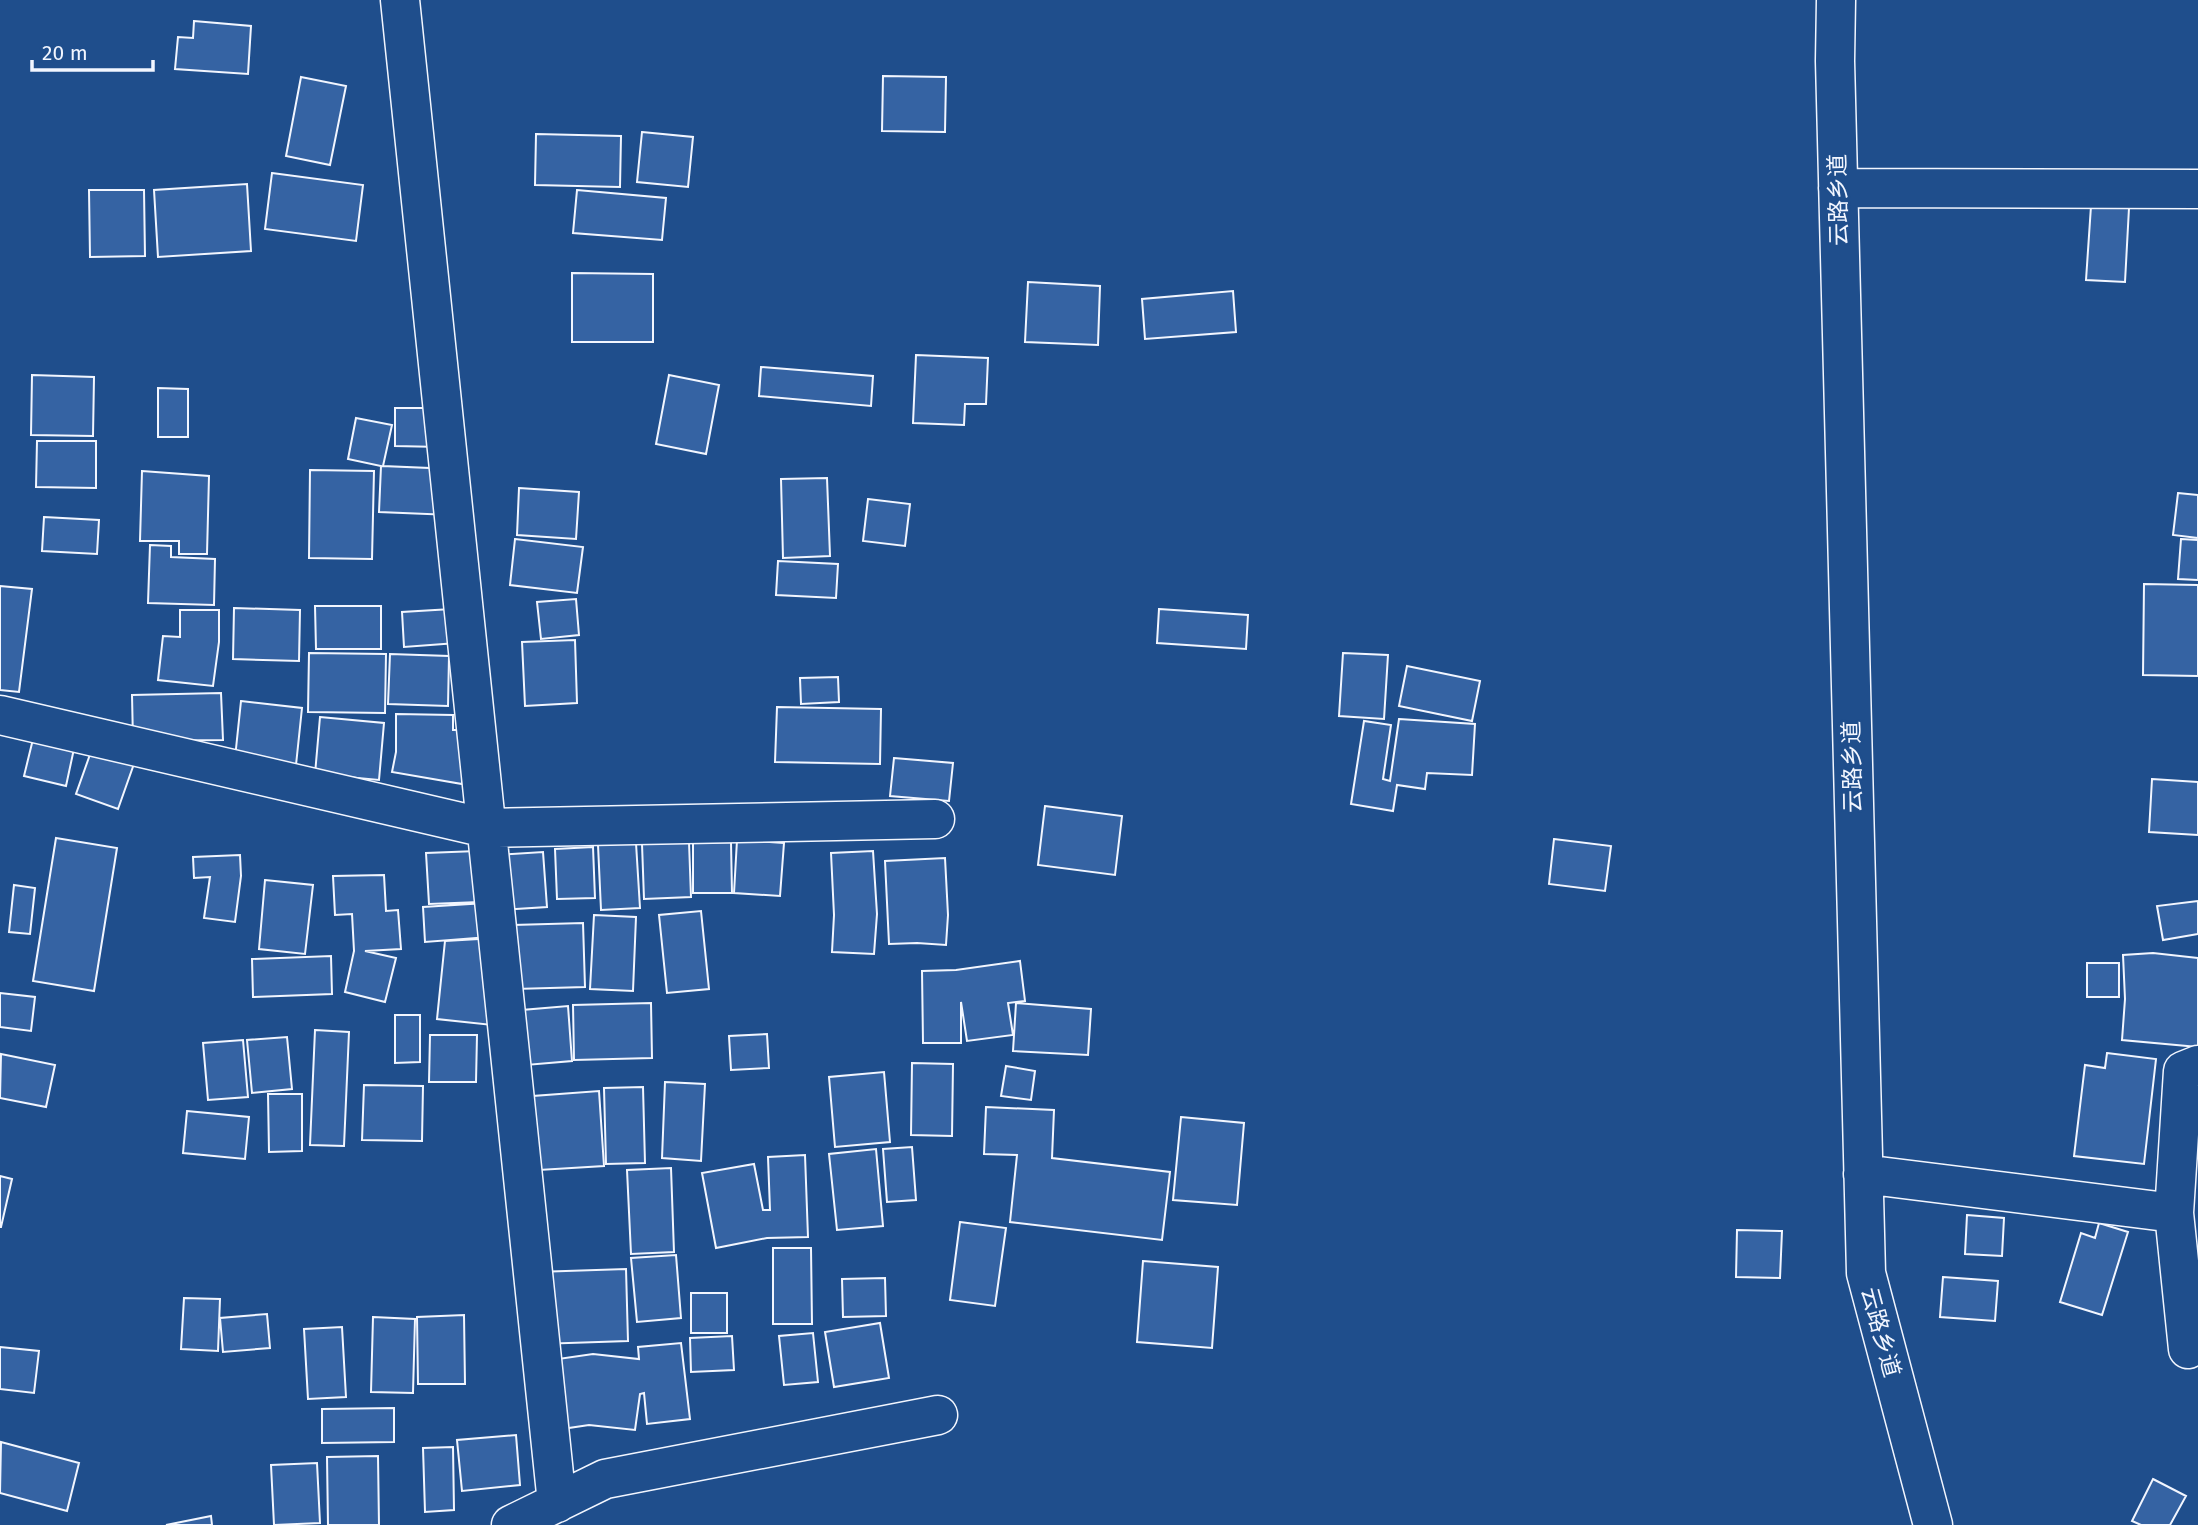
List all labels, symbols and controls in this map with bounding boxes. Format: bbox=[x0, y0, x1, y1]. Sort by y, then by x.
scale bar bbox=[32, 28, 152, 72]
text: 20 m bbox=[42, 40, 88, 66]
street label: 云路乡道 bbox=[1823, 154, 1853, 246]
street label: 云路乡道 bbox=[1837, 721, 1867, 813]
street label: 云路乡道 bbox=[1856, 1284, 1906, 1380]

